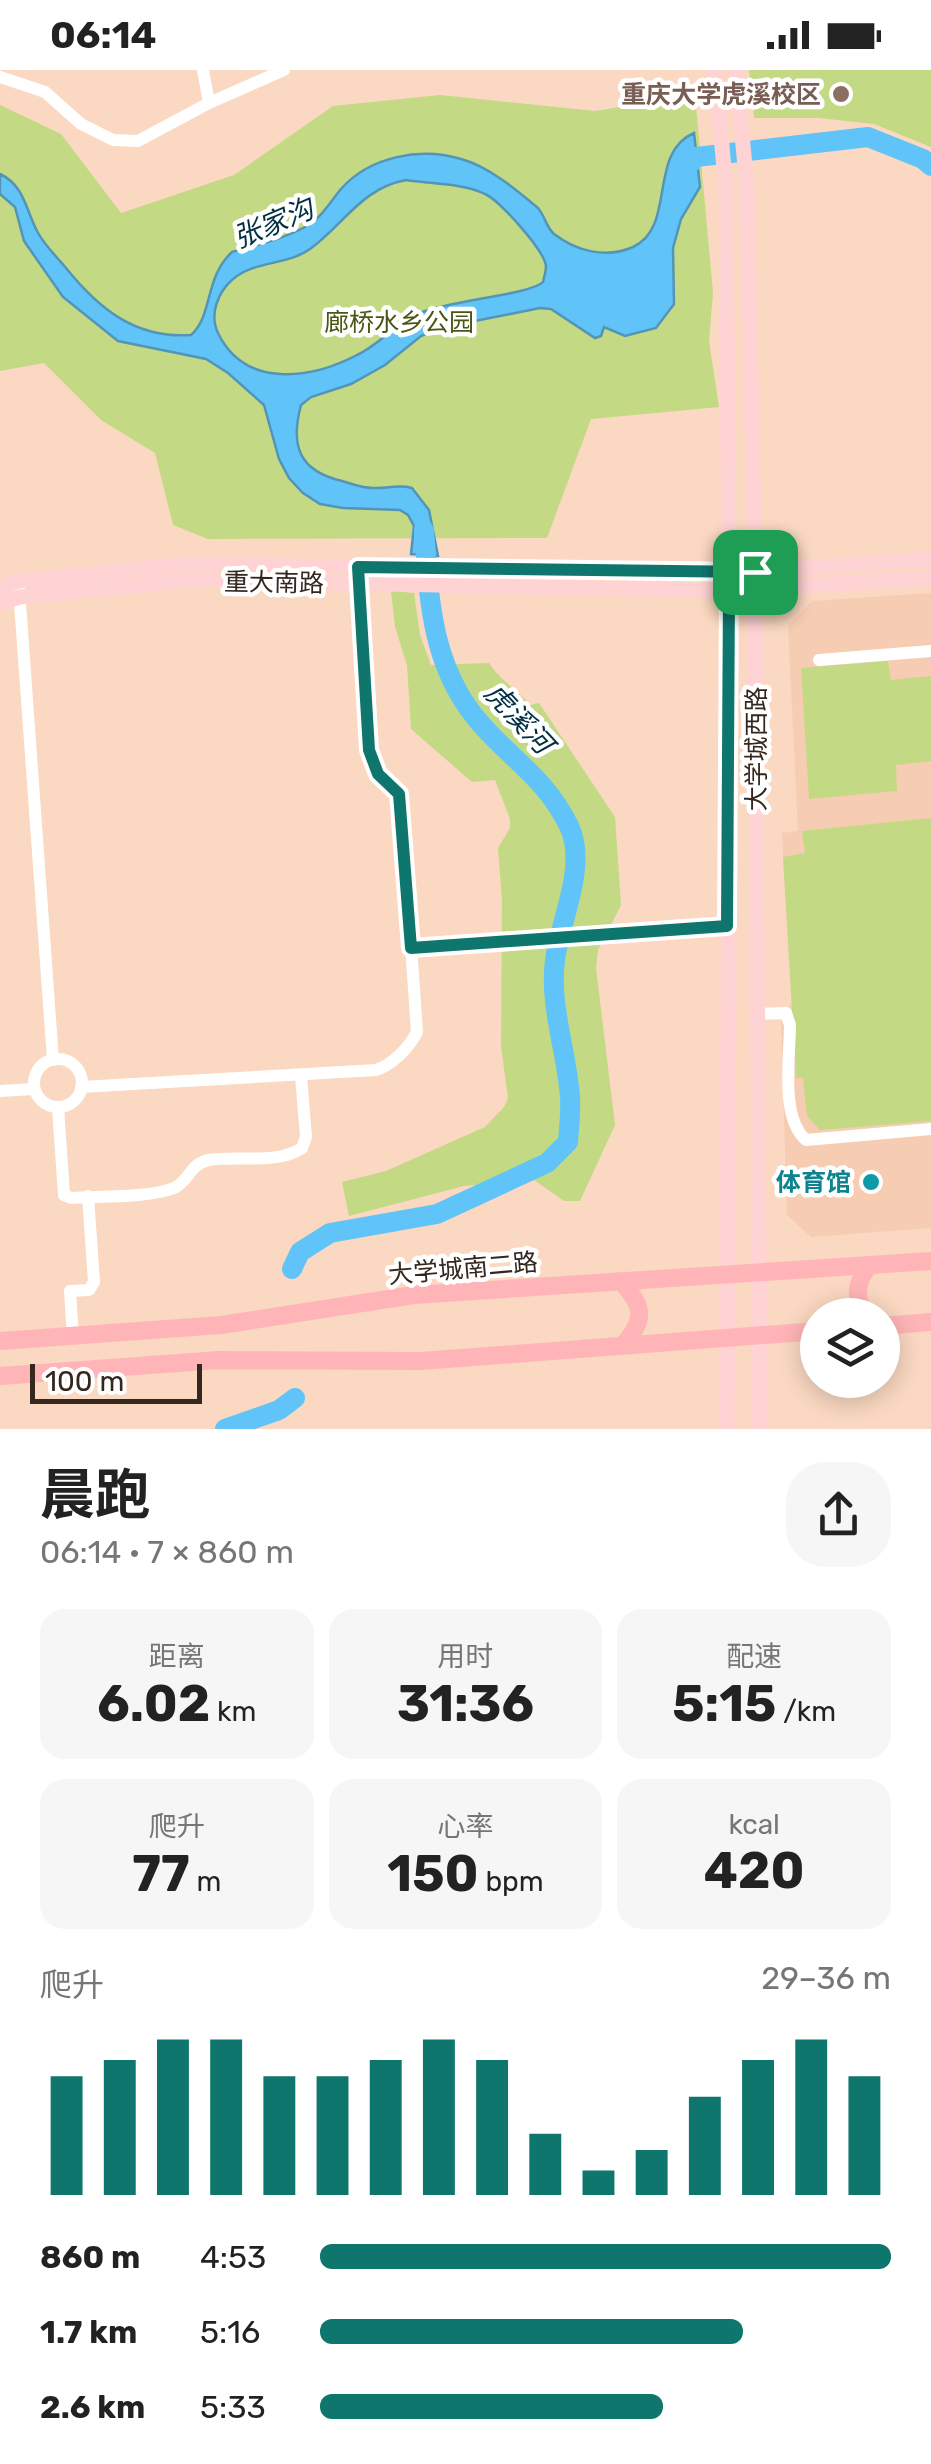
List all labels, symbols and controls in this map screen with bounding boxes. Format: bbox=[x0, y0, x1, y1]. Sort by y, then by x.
text: 06:14 bbox=[50, 12, 157, 58]
place label: 重庆大学虎溪校区 bbox=[621, 80, 821, 109]
marker: 重庆大学虎溪校区 bbox=[830, 83, 852, 105]
water label: 张家沟 bbox=[228, 191, 321, 255]
park label: 廊桥水乡公园 bbox=[324, 308, 474, 337]
pin bbox=[713, 530, 798, 615]
icon: arrive bbox=[728, 545, 783, 600]
street label: 重大南路 bbox=[224, 567, 324, 598]
water label: 虎溪河 bbox=[478, 676, 563, 764]
street label: 大学城西路 bbox=[742, 686, 771, 812]
place label: 体育馆 bbox=[776, 1168, 851, 1197]
marker: 体育馆 bbox=[860, 1171, 882, 1193]
street label: 大学城南二路 bbox=[387, 1248, 539, 1289]
map controls bbox=[800, 1298, 900, 1398]
button: layers bbox=[800, 1298, 900, 1398]
scale bar bbox=[30, 1359, 202, 1404]
text: 100 m bbox=[45, 1365, 124, 1398]
button: share bbox=[786, 1462, 891, 1567]
text: 晨跑 bbox=[40, 1463, 150, 1528]
text: 06:14 · 7 × 860 m bbox=[40, 1533, 294, 1571]
text: 距离 bbox=[149, 1640, 205, 1673]
text: 用时 bbox=[437, 1640, 494, 1673]
text: 配速 bbox=[726, 1640, 782, 1673]
text: 6.02 bbox=[97, 1674, 210, 1734]
text: 31:36 bbox=[397, 1674, 534, 1734]
text: 5:15 bbox=[672, 1674, 776, 1734]
text: km bbox=[210, 1695, 256, 1728]
text: /km bbox=[776, 1695, 836, 1728]
text: kcal bbox=[728, 1808, 780, 1841]
text: 爬升 bbox=[149, 1810, 205, 1843]
text: 心率 bbox=[437, 1810, 494, 1843]
text: 420 bbox=[704, 1841, 804, 1901]
text: 77 bbox=[132, 1844, 190, 1904]
text: 150 bbox=[387, 1844, 479, 1904]
text: m bbox=[190, 1865, 221, 1898]
text: bpm bbox=[479, 1865, 544, 1898]
text: 29–36 m bbox=[761, 1959, 891, 1997]
text: 爬升 bbox=[40, 1966, 104, 2004]
text: 860 m bbox=[40, 2238, 140, 2276]
text: 4:53 bbox=[200, 2238, 266, 2276]
text: 1.7 km bbox=[40, 2313, 137, 2351]
text: 5:16 bbox=[200, 2313, 260, 2351]
text: 2.6 km bbox=[40, 2388, 145, 2426]
text: 5:33 bbox=[200, 2388, 266, 2426]

